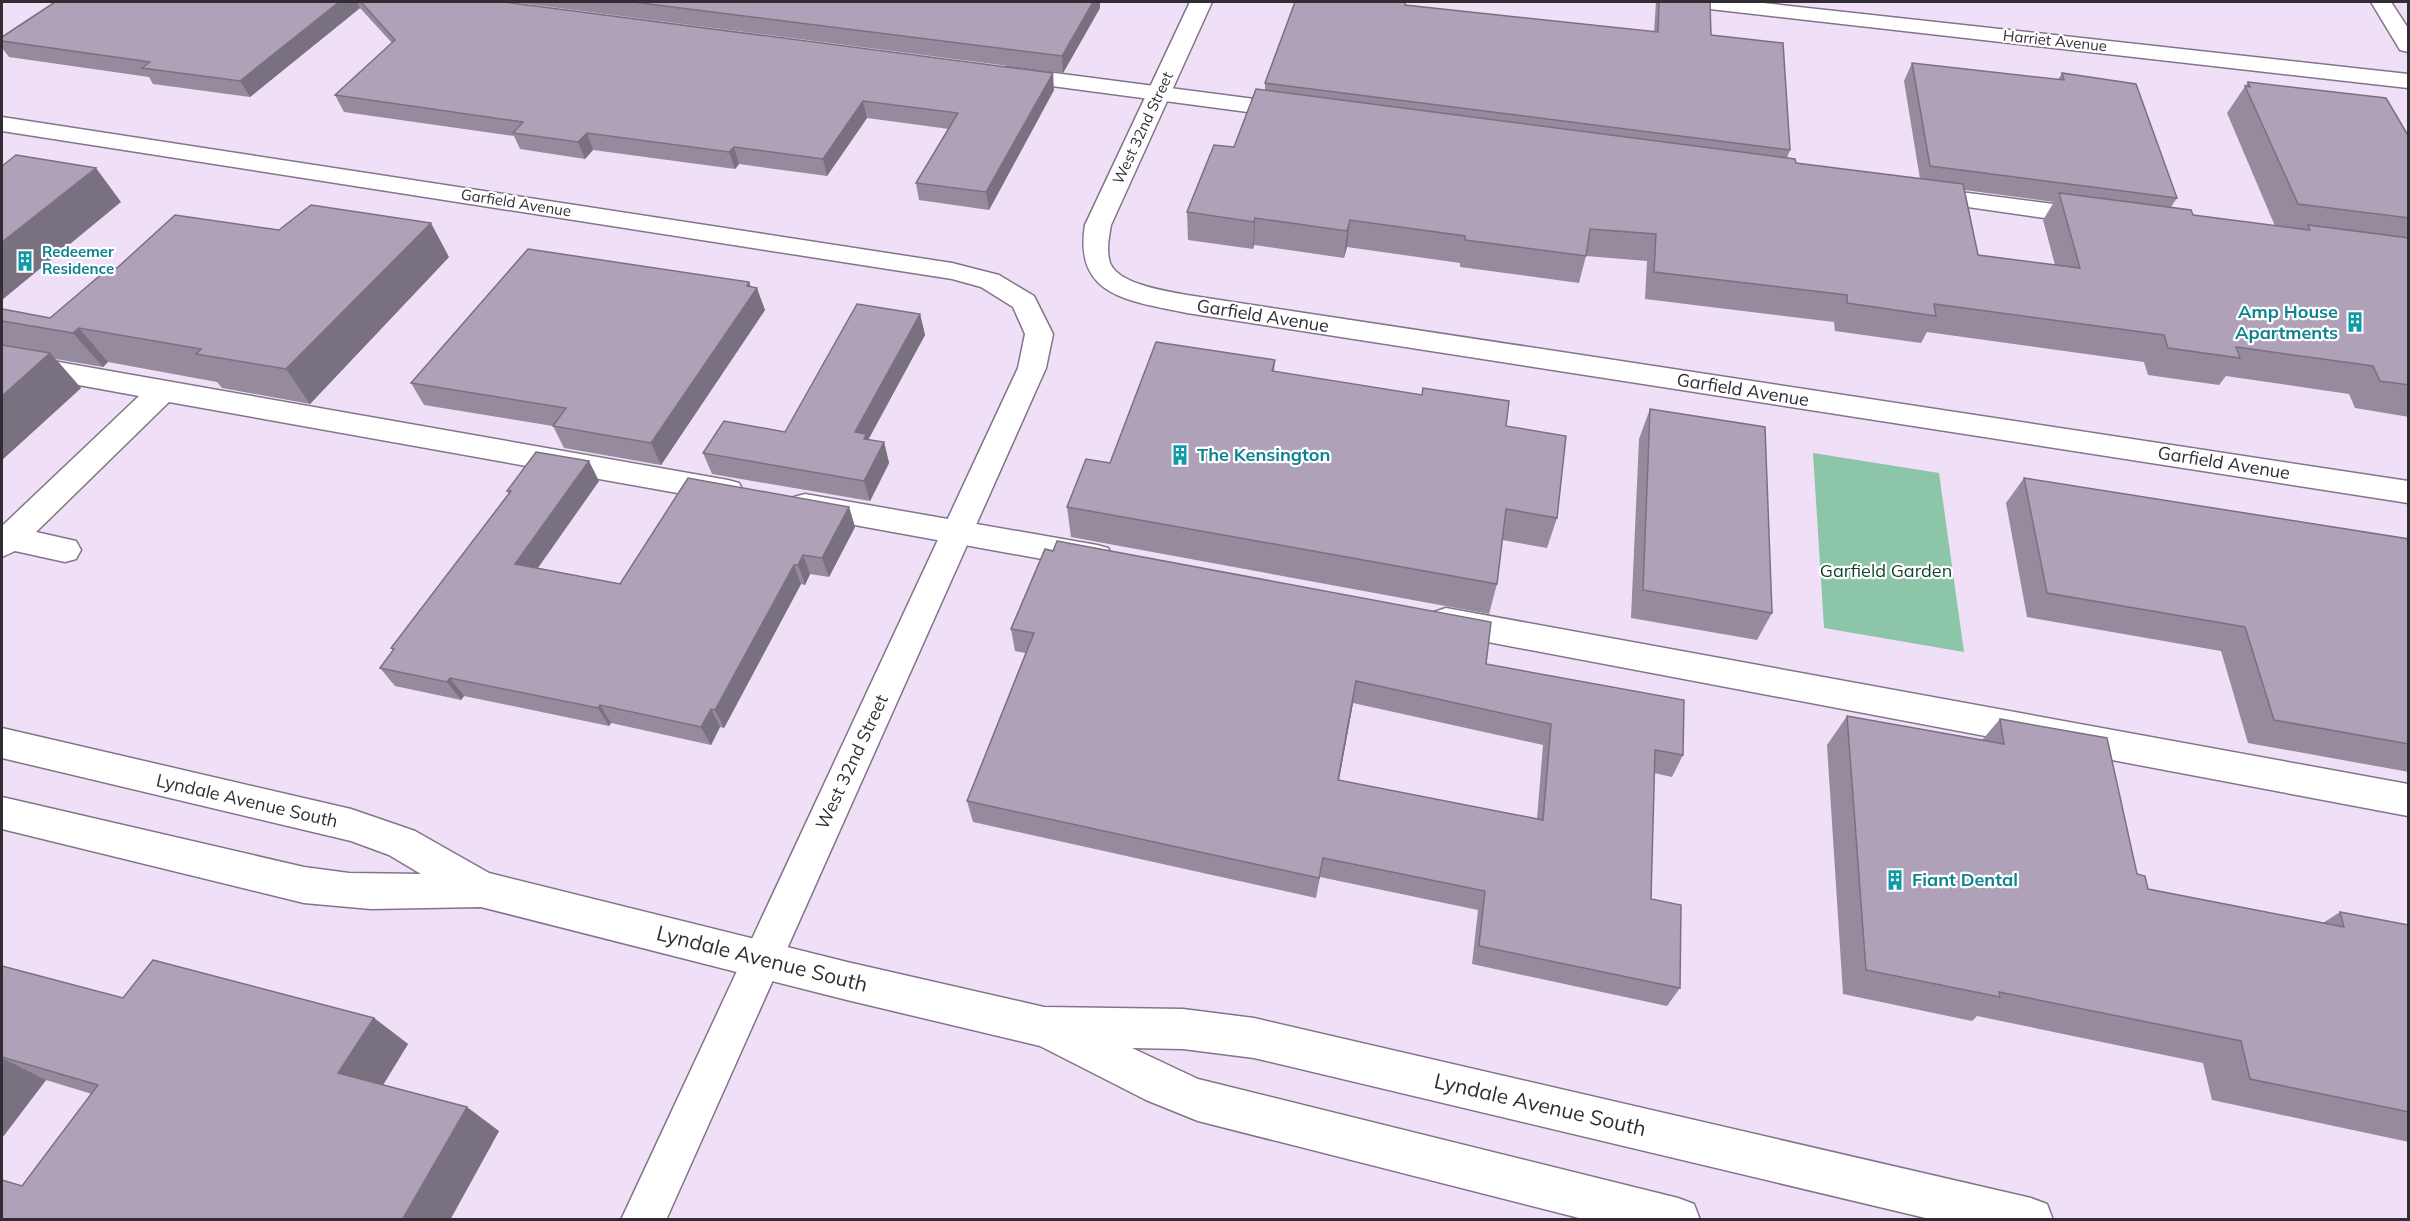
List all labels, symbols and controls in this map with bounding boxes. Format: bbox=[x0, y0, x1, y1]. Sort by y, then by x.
street label: Harriet Avenue bbox=[2002, 26, 2108, 55]
street label: West 32nd Street bbox=[1108, 69, 1177, 187]
street label: Garfield Avenue bbox=[460, 184, 573, 221]
place label: Redeemer Residence bbox=[42, 242, 114, 278]
building icon: Redeemer Residence bbox=[13, 249, 37, 273]
street label: Garfield Avenue bbox=[1195, 294, 1331, 337]
place label: Amp House Apartments bbox=[2235, 300, 2338, 344]
building icon: Amp House Apartments bbox=[2343, 310, 2367, 334]
street label: Garfield Avenue bbox=[1675, 368, 1811, 411]
street label: Garfield Avenue bbox=[2156, 441, 2292, 484]
building icon: The Kensington bbox=[1168, 443, 1192, 467]
place label: The Kensington bbox=[1197, 443, 1330, 466]
park label: Garfield Garden bbox=[1820, 559, 1952, 582]
street label: West 32nd Street bbox=[810, 691, 893, 833]
street label: Lyndale Avenue South bbox=[154, 768, 340, 833]
building icon: Fiant Dental bbox=[1883, 868, 1907, 892]
place label: Fiant Dental bbox=[1912, 868, 2018, 891]
street label: Lyndale Avenue South bbox=[654, 919, 870, 997]
street label: Lyndale Avenue South bbox=[1432, 1067, 1649, 1141]

